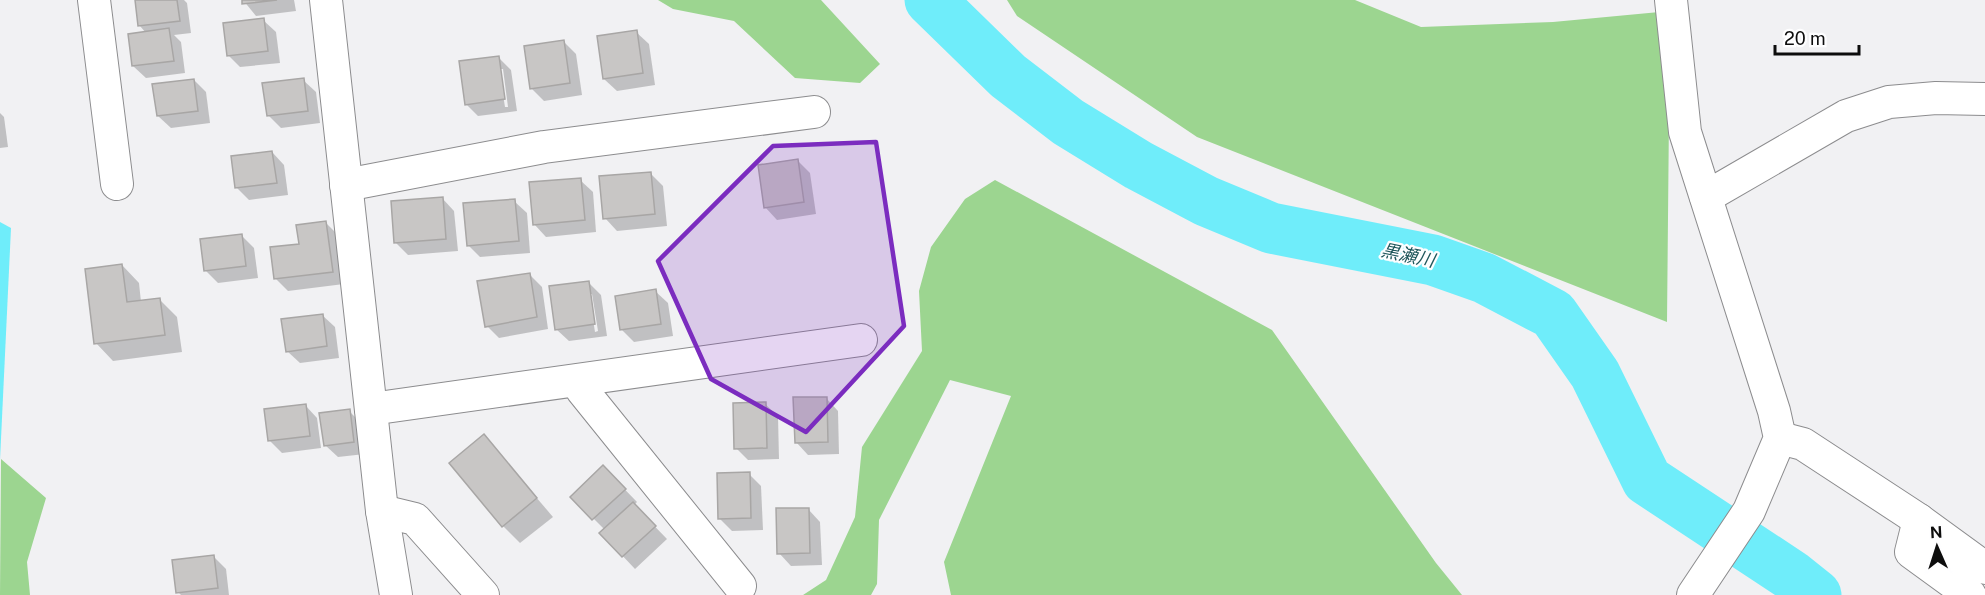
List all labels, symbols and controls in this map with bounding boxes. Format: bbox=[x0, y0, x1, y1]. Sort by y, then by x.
scale bar bbox=[1775, 18, 1859, 56]
text: 20 m bbox=[1784, 28, 1826, 49]
water label: 黒瀬川 bbox=[1379, 239, 1439, 271]
north arrow bbox=[1907, 517, 1967, 577]
text: N bbox=[1929, 523, 1943, 542]

